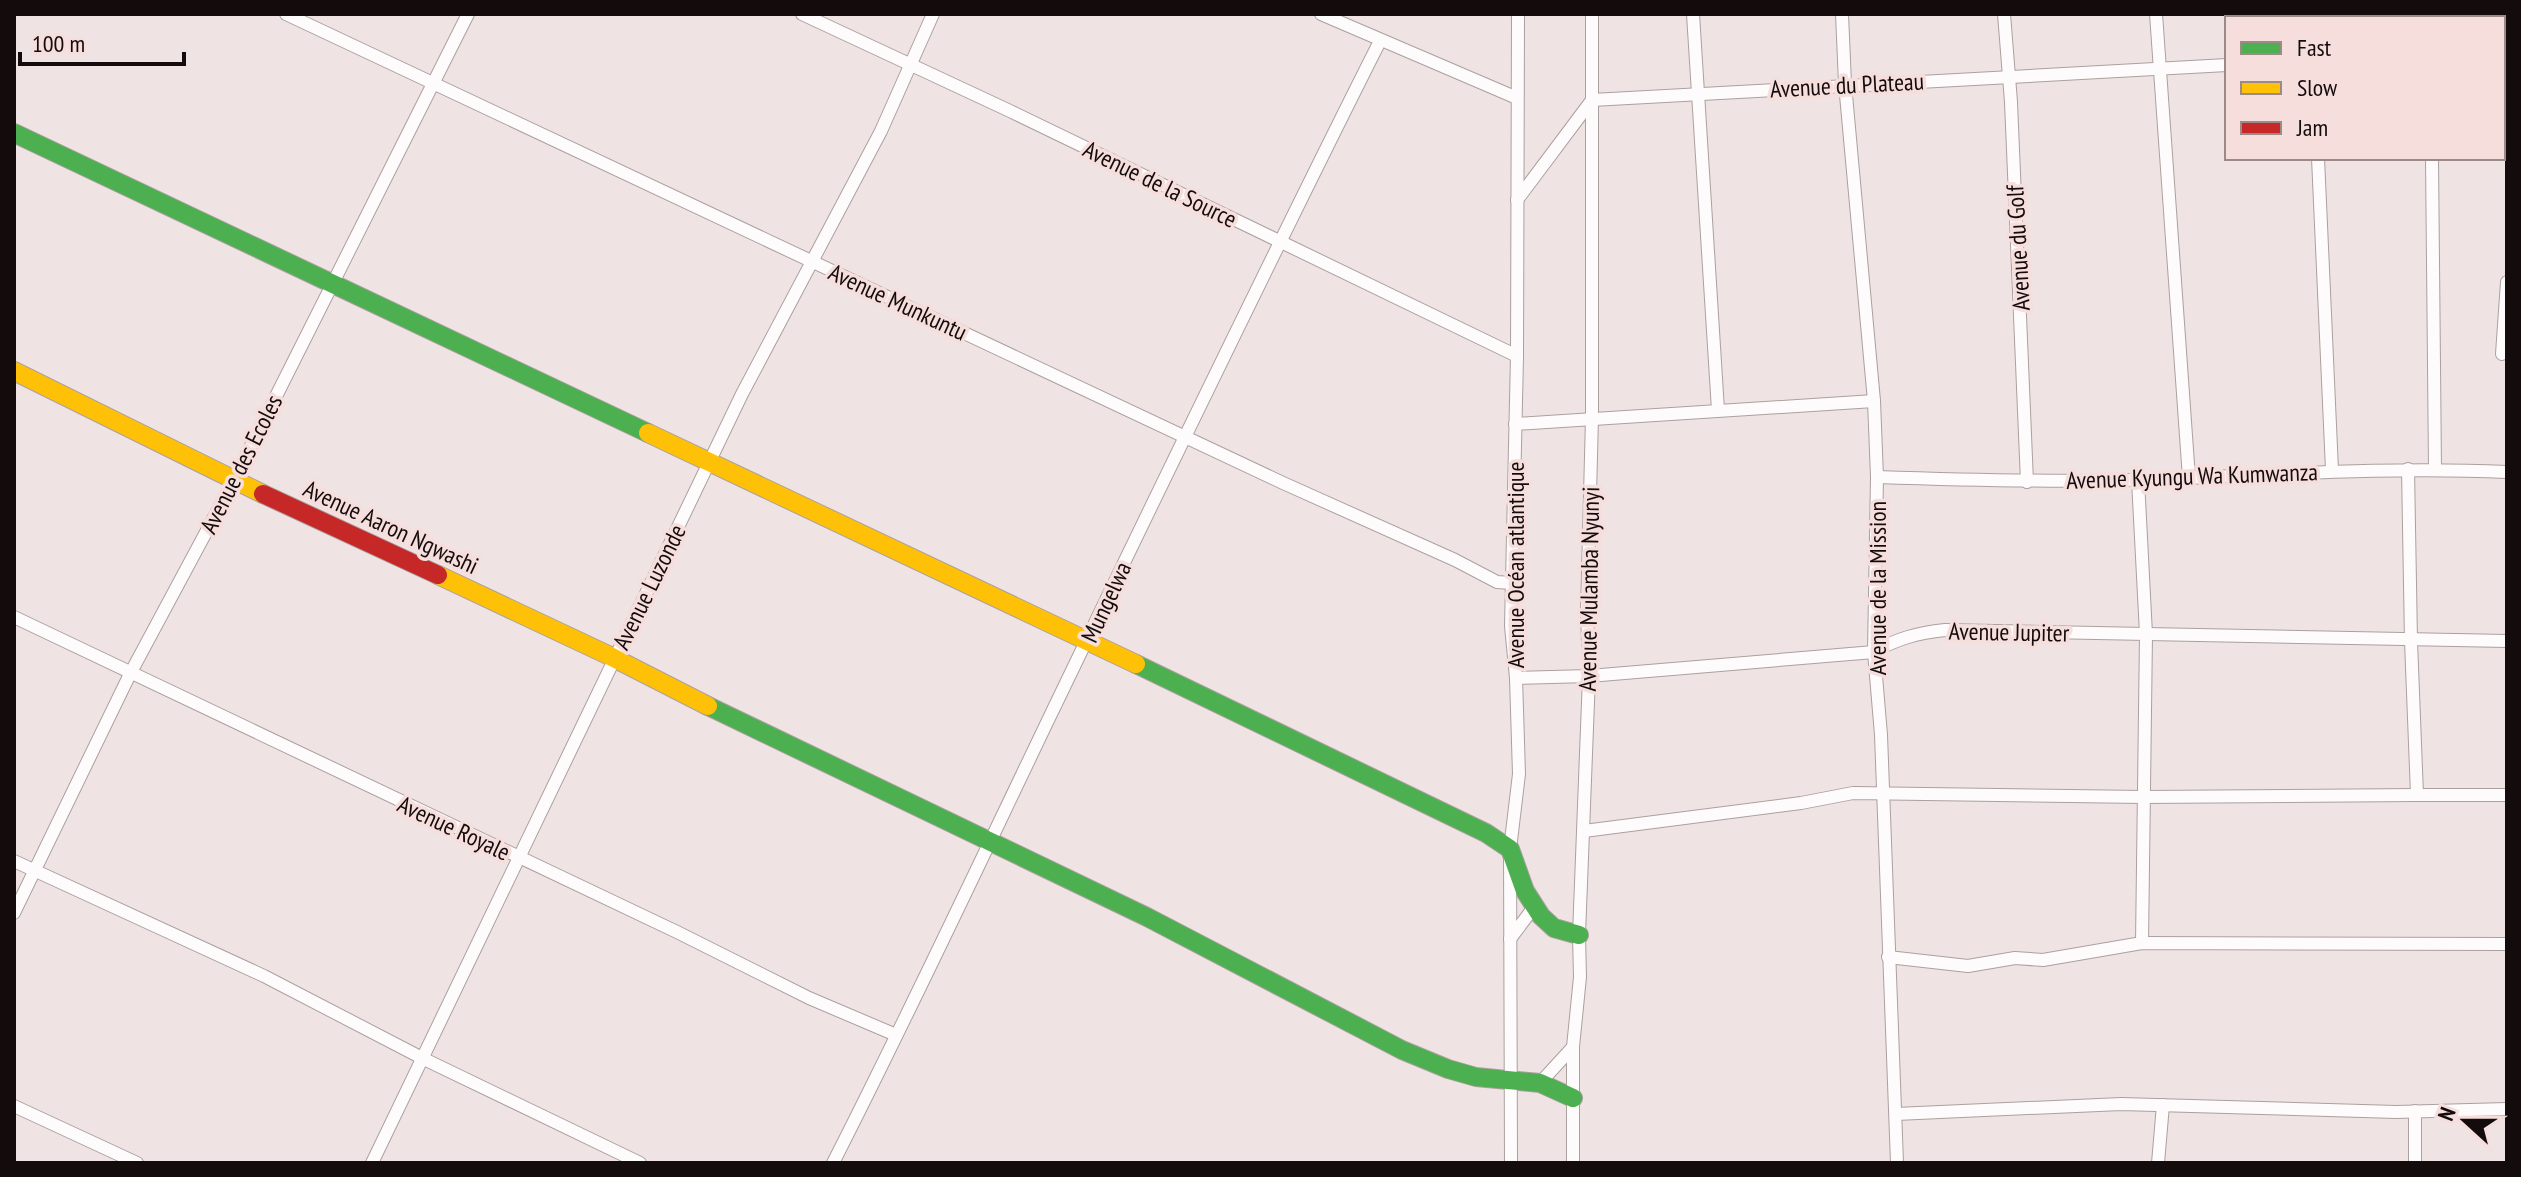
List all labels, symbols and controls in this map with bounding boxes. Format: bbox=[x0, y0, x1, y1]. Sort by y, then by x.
scale bar bbox=[20, 16, 184, 66]
legend bbox=[2225, 16, 2505, 160]
text: 100 m bbox=[32, 28, 85, 59]
text: Fast bbox=[2297, 32, 2332, 63]
street label: Avenue du Plateau bbox=[1769, 65, 1925, 105]
text: Slow bbox=[2297, 72, 2338, 103]
text: Jam bbox=[2296, 112, 2328, 143]
street label: Avenue de la Source bbox=[1078, 133, 1242, 235]
street label: Avenue du Golf bbox=[1999, 184, 2037, 312]
street label: Avenue Munkuntu bbox=[824, 256, 972, 348]
street label: Avenue des Ecoles bbox=[193, 389, 289, 539]
street label: Avenue Kyungu Wa Kumwanza bbox=[2066, 456, 2318, 496]
street label: Avenue Océan atlantique bbox=[1500, 462, 1531, 668]
street label: Avenue Aaron Ngwashi bbox=[299, 473, 483, 581]
street label: Avenue Mulamba Nyunyi bbox=[1572, 486, 1606, 692]
street label: Avenue de la Mission bbox=[1862, 501, 1893, 675]
street label: Avenue Luzonde bbox=[605, 519, 693, 655]
street label: Mungelwa bbox=[1074, 557, 1138, 647]
street label: Avenue Jupiter bbox=[1948, 615, 2070, 649]
street label: Avenue Royale bbox=[393, 788, 515, 868]
north arrow bbox=[2425, 1081, 2505, 1161]
text: N bbox=[2431, 1103, 2462, 1124]

